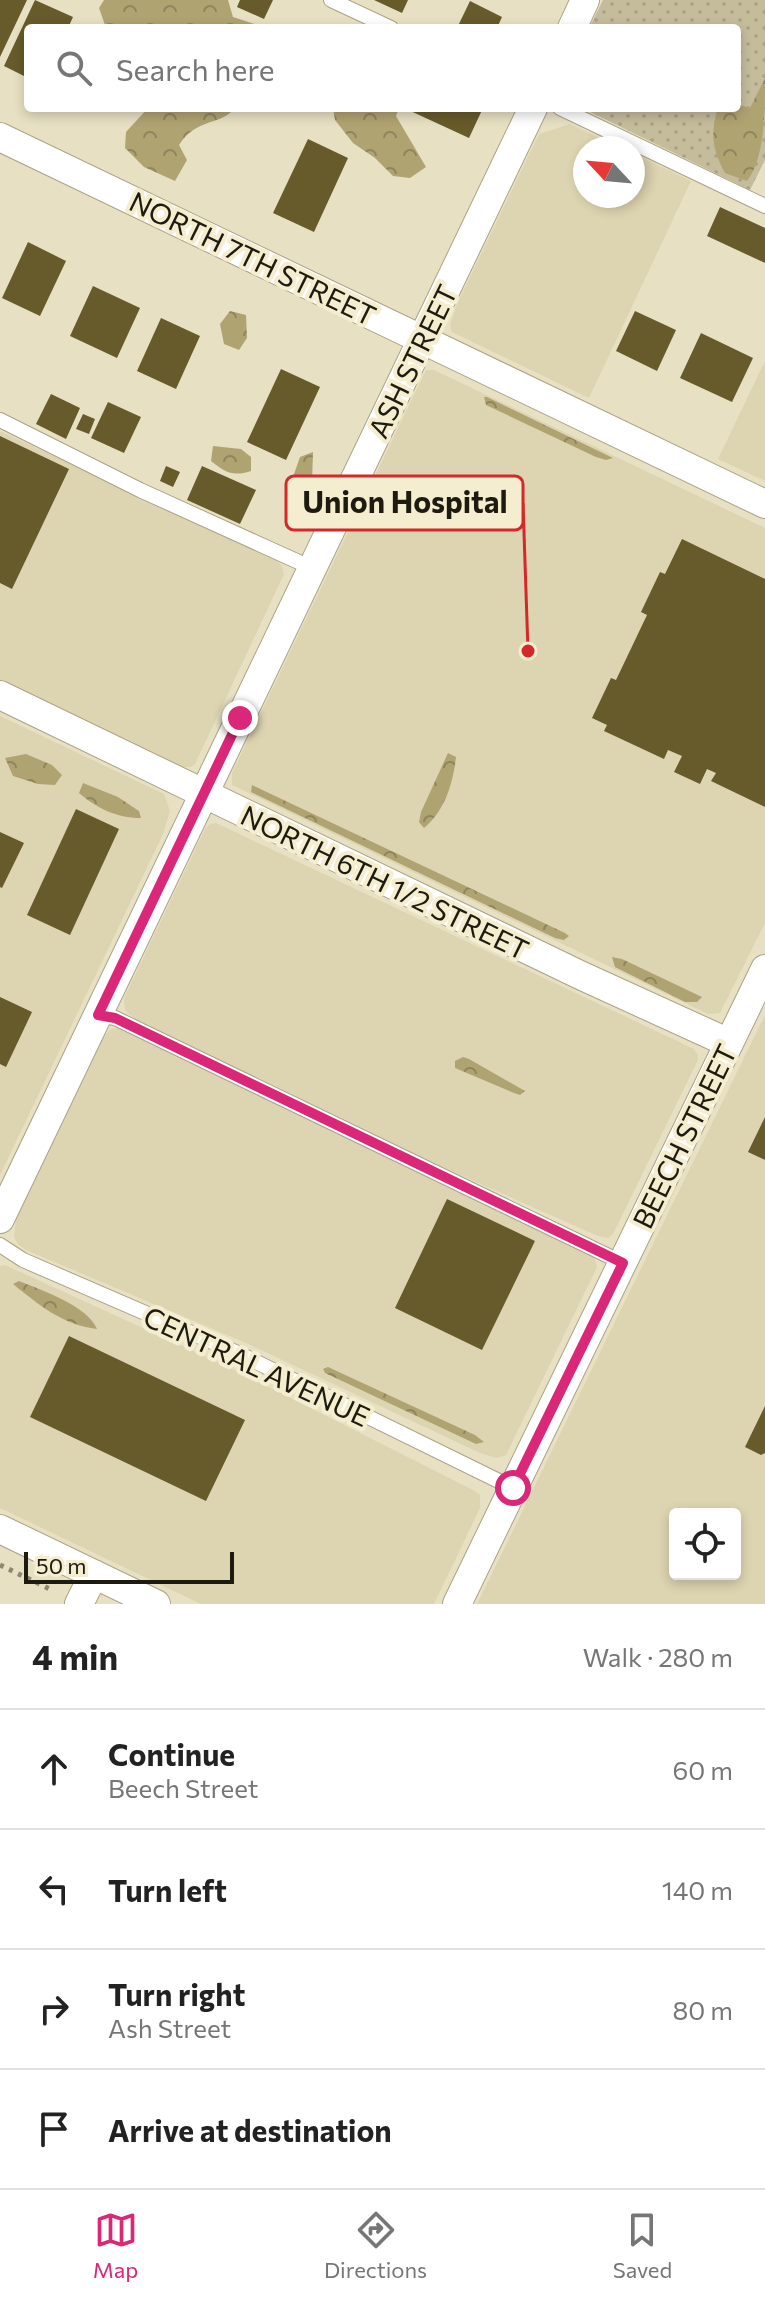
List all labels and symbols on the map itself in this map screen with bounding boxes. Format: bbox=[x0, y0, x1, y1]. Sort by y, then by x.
north arrow bbox=[573, 136, 645, 208]
street label: NORTH 7TH STREET bbox=[124, 184, 382, 332]
street label: ASH STREET bbox=[360, 279, 464, 443]
callout: Union Hospital bbox=[286, 476, 523, 530]
text: Union Hospital bbox=[302, 482, 508, 519]
route end bbox=[222, 700, 258, 736]
street label: NORTH 6TH 1/2 STREET bbox=[236, 797, 535, 967]
street label: BEECH STREET bbox=[625, 1038, 743, 1234]
street label: CENTRAL AVENUE bbox=[139, 1299, 375, 1433]
route start bbox=[495, 1470, 531, 1506]
scale bar bbox=[24, 1548, 234, 1584]

